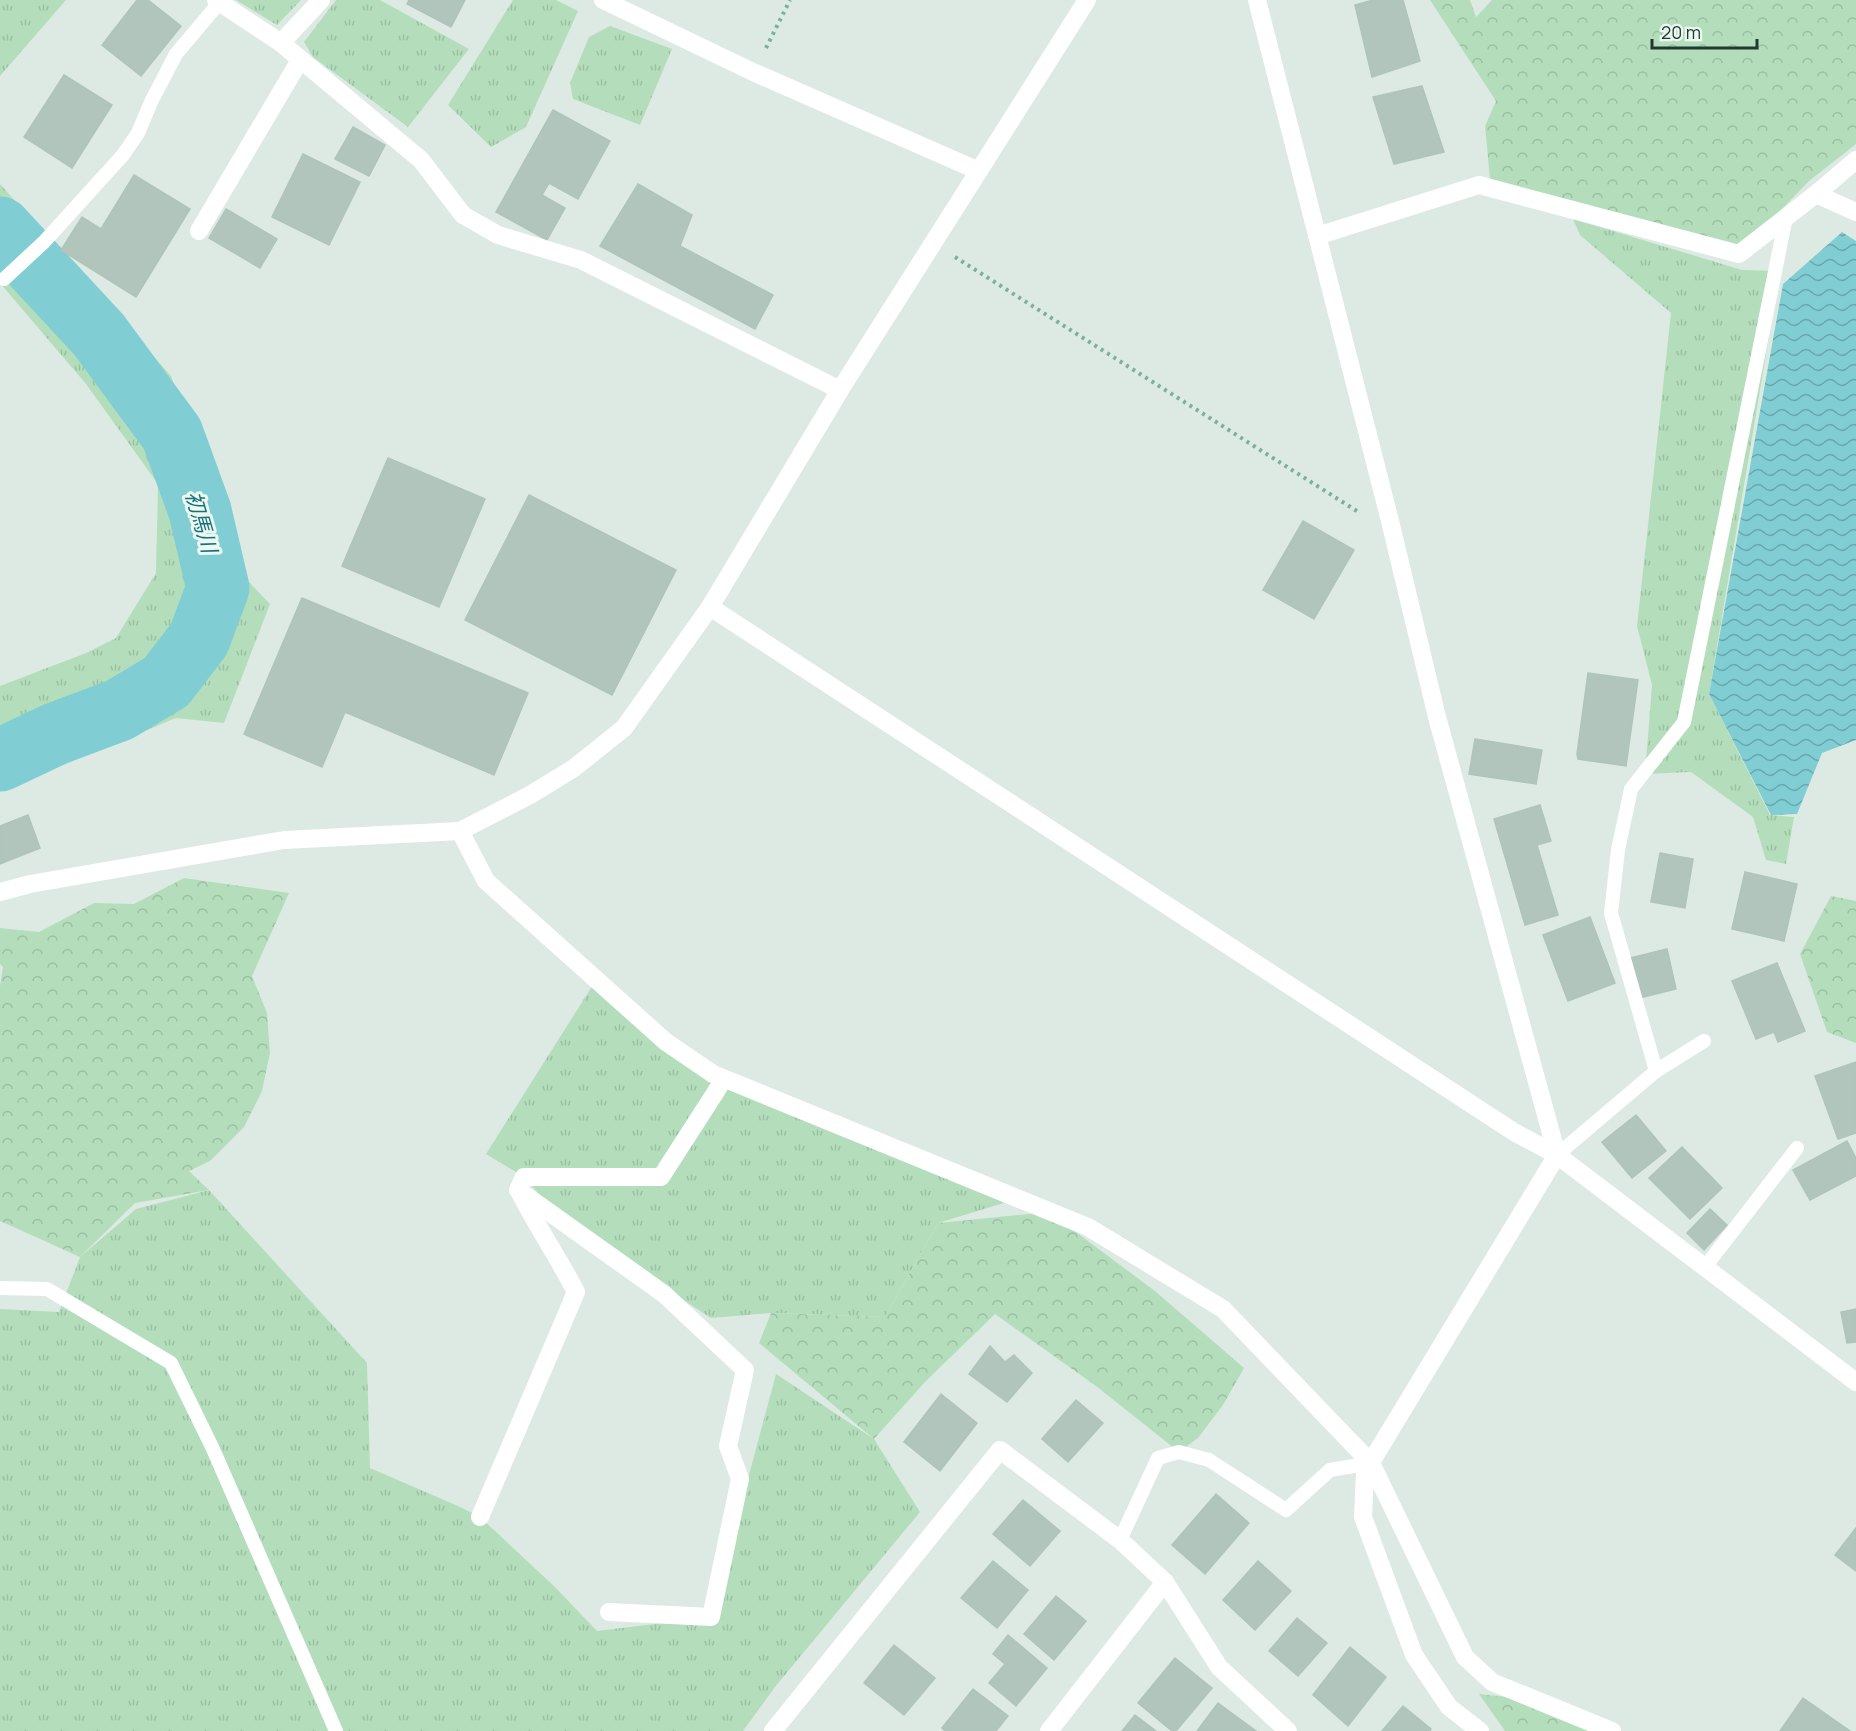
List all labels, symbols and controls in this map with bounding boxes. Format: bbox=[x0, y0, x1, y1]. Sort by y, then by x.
scale bar bbox=[1652, 12, 1757, 50]
text: 20 m bbox=[1661, 20, 1701, 44]
water label: 初馬川 bbox=[180, 488, 225, 558]

